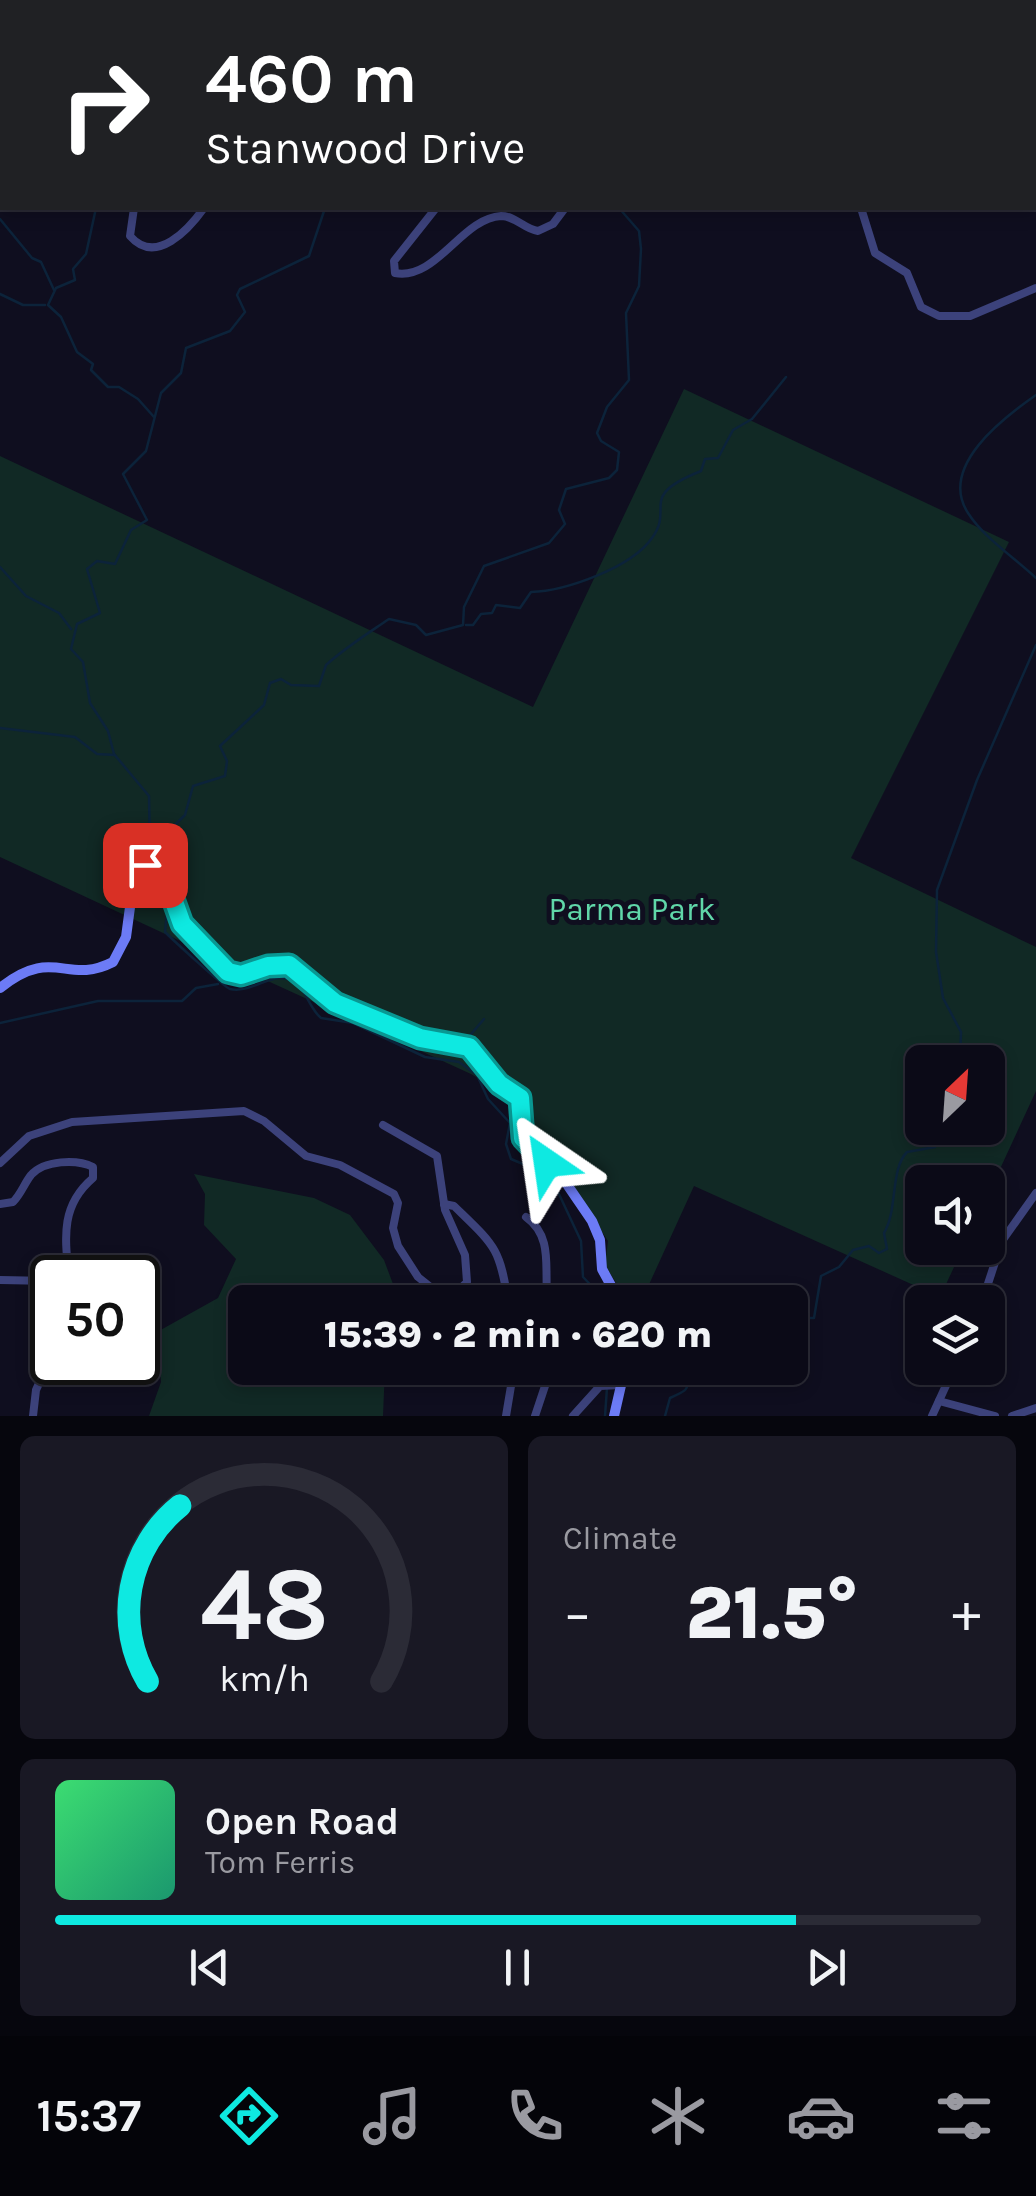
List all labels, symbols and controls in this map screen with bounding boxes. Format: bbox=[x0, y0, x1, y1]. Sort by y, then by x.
text: 460 m bbox=[205, 38, 418, 120]
icon: right bbox=[40, 40, 170, 170]
text: Stanwood Drive bbox=[205, 122, 525, 174]
pin bbox=[103, 823, 188, 908]
icon: arrive bbox=[118, 838, 173, 893]
park label: Parma Park bbox=[549, 891, 715, 928]
north arrow bbox=[905, 1045, 1005, 1145]
map controls bbox=[905, 1045, 1005, 1385]
position arrow bbox=[495, 1111, 599, 1215]
button: sound bbox=[905, 1165, 1005, 1265]
speed limit sign: 50 bbox=[30, 1255, 160, 1385]
button: layers bbox=[905, 1285, 1005, 1385]
text: 15:39 · 2 min · 620 m bbox=[324, 1312, 712, 1357]
text: Climate bbox=[563, 1520, 677, 1557]
text: 48 bbox=[199, 1544, 329, 1665]
text: 21.5° bbox=[685, 1569, 859, 1657]
text: − bbox=[563, 1581, 592, 1645]
text: + bbox=[952, 1581, 981, 1645]
text: km/h bbox=[219, 1658, 309, 1700]
text: Open Road bbox=[205, 1799, 399, 1844]
text: Tom Ferris bbox=[205, 1844, 355, 1881]
icon: previous bbox=[182, 1940, 237, 1995]
icon: pause bbox=[490, 1940, 545, 1995]
icon: next bbox=[799, 1940, 854, 1995]
icon: directions bbox=[214, 2081, 284, 2151]
icon: music bbox=[357, 2081, 427, 2151]
icon: phone bbox=[500, 2081, 570, 2151]
icon: climate bbox=[643, 2081, 713, 2151]
icon: car bbox=[786, 2081, 856, 2151]
icon: filters bbox=[929, 2081, 999, 2151]
text: 15:37 bbox=[37, 2090, 141, 2142]

